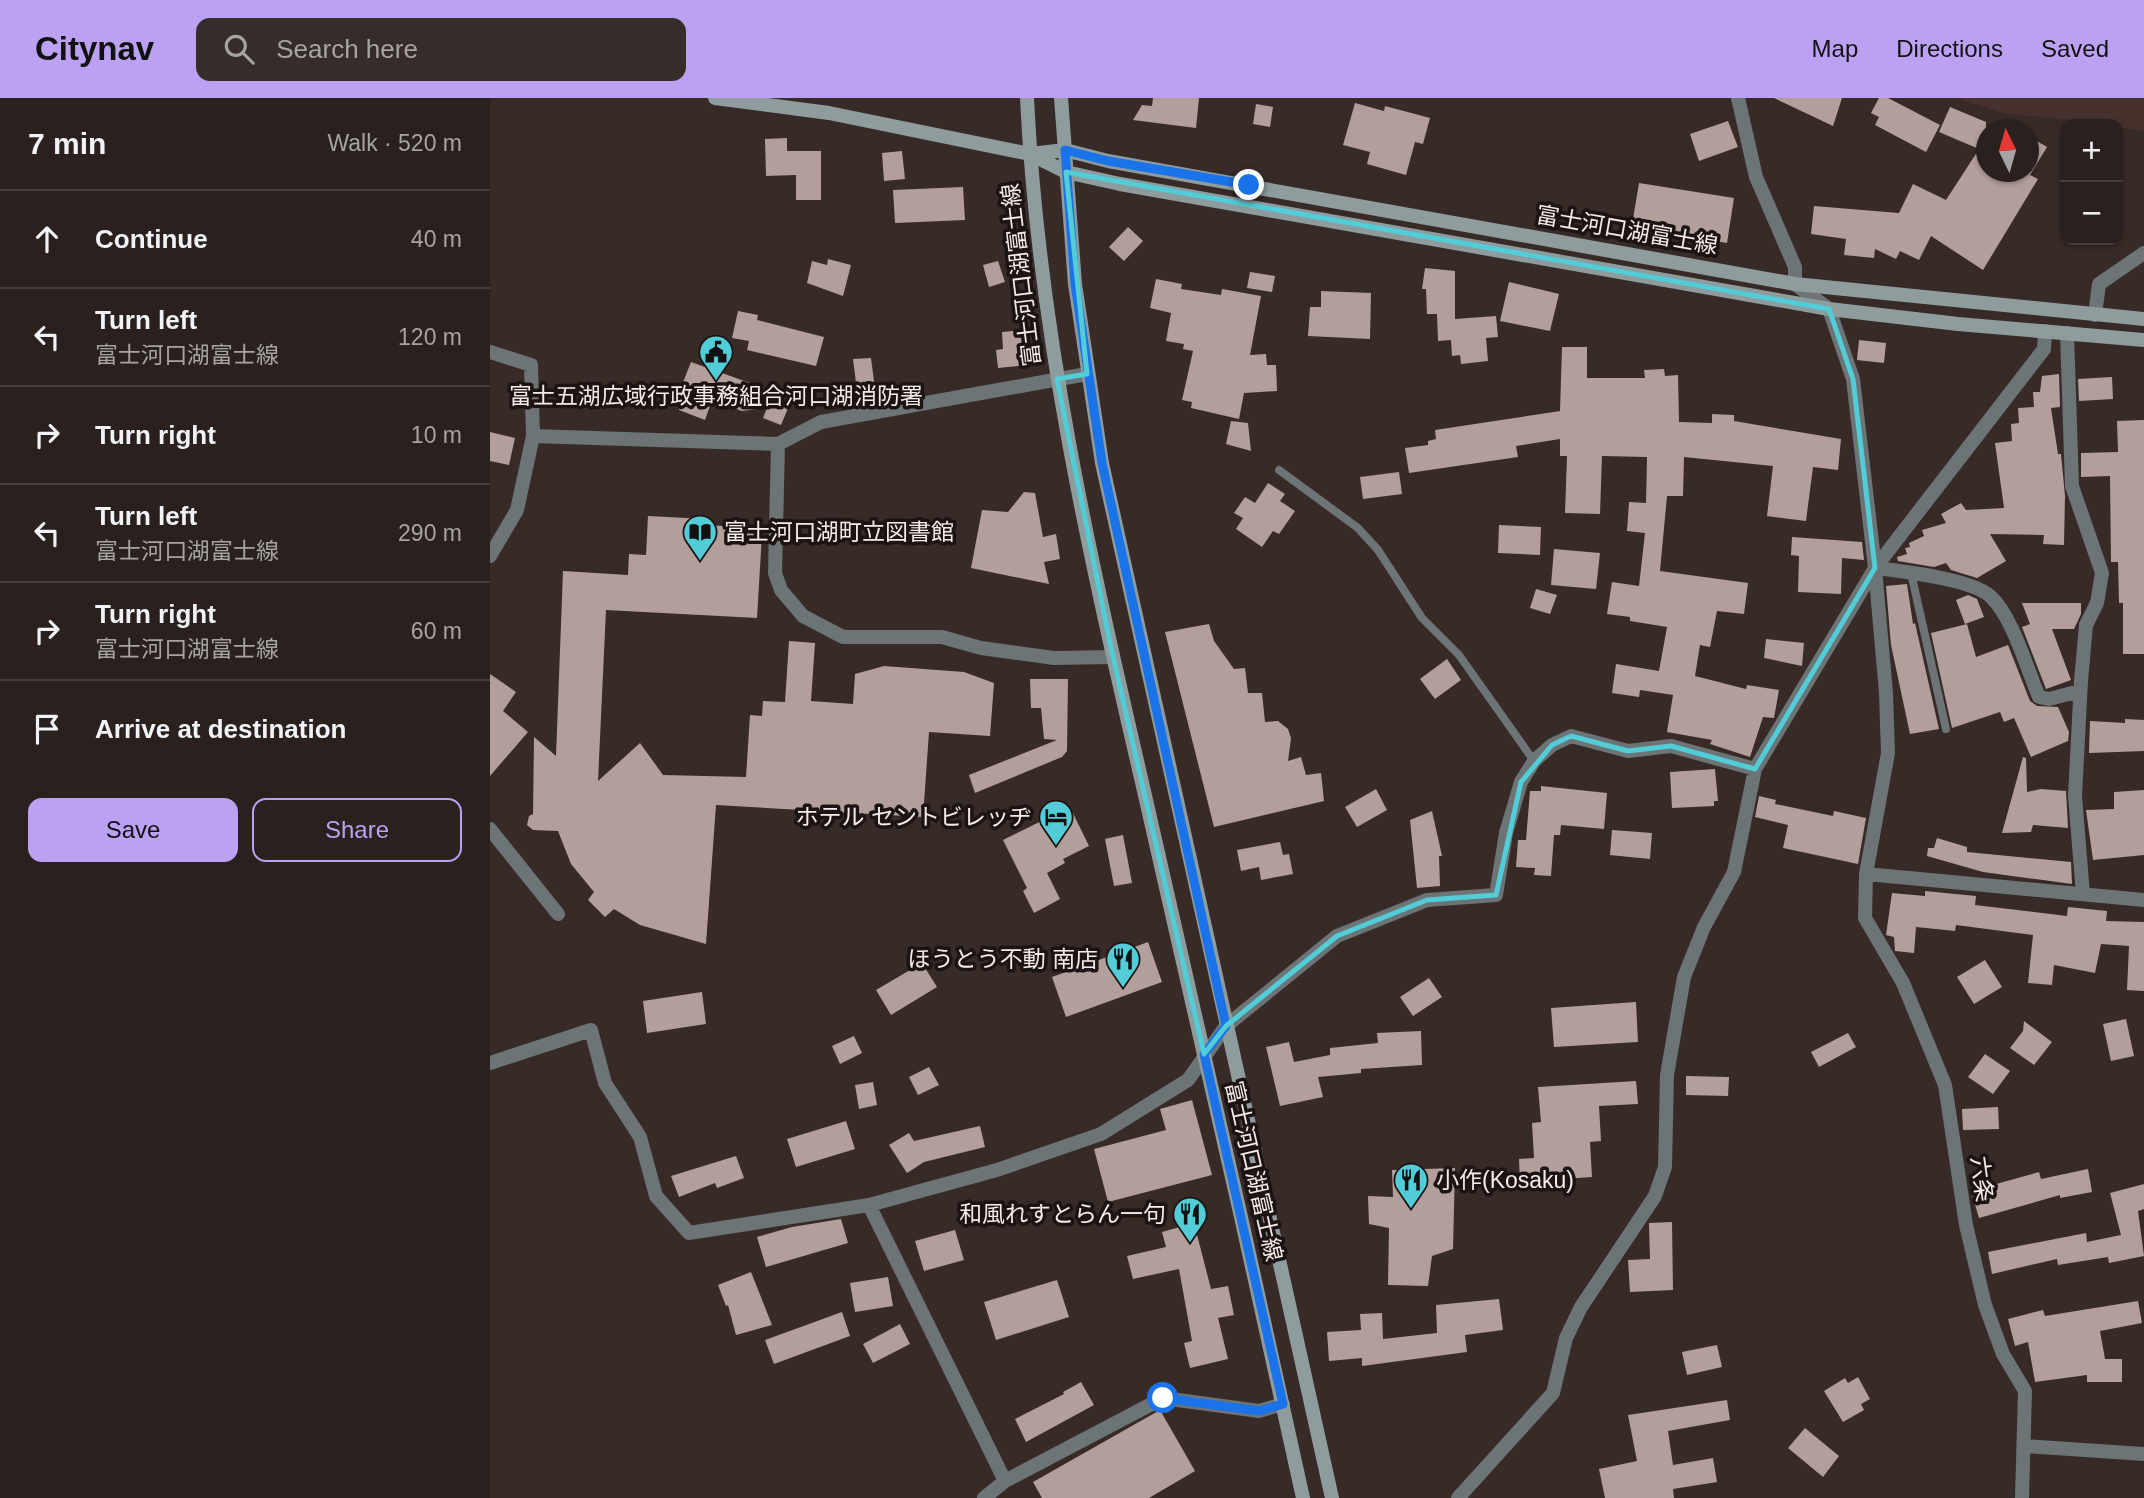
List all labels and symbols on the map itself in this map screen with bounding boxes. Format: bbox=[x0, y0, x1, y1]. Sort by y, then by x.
north arrow bbox=[1976, 119, 2039, 182]
route end bbox=[1233, 169, 1264, 200]
street label: 富士河口湖富士線 bbox=[997, 182, 1045, 368]
street label: 富士河口湖富士線 bbox=[1534, 201, 1720, 259]
public building icon: 富士五湖広域行政事務組合河口湖消防署 bbox=[697, 333, 735, 382]
place label: 富士五湖広域行政事務組合河口湖消防署 bbox=[509, 383, 923, 409]
library icon: 富士河口湖町立図書館 bbox=[681, 513, 719, 562]
place label: 富士河口湖町立図書館 bbox=[724, 519, 954, 545]
hotel icon: ホテル セントビレッヂ bbox=[1037, 798, 1075, 847]
place label: ホテル セントビレッヂ bbox=[796, 804, 1032, 830]
restaurant icon: ほうとう不動 南店 bbox=[1104, 940, 1142, 989]
place label: ほうとう不動 南店 bbox=[908, 946, 1098, 972]
street label: 富士河口湖富士線 bbox=[1221, 1078, 1287, 1264]
street label: 六条 bbox=[1966, 1154, 1998, 1204]
restaurant icon: 小作(Kosaku) bbox=[1392, 1161, 1430, 1210]
place label: 小作(Kosaku) bbox=[1436, 1167, 1574, 1193]
restaurant icon: 和風れすとらん一句 bbox=[1171, 1195, 1209, 1244]
place label: 和風れすとらん一句 bbox=[959, 1201, 1166, 1227]
route start bbox=[1147, 1382, 1178, 1413]

